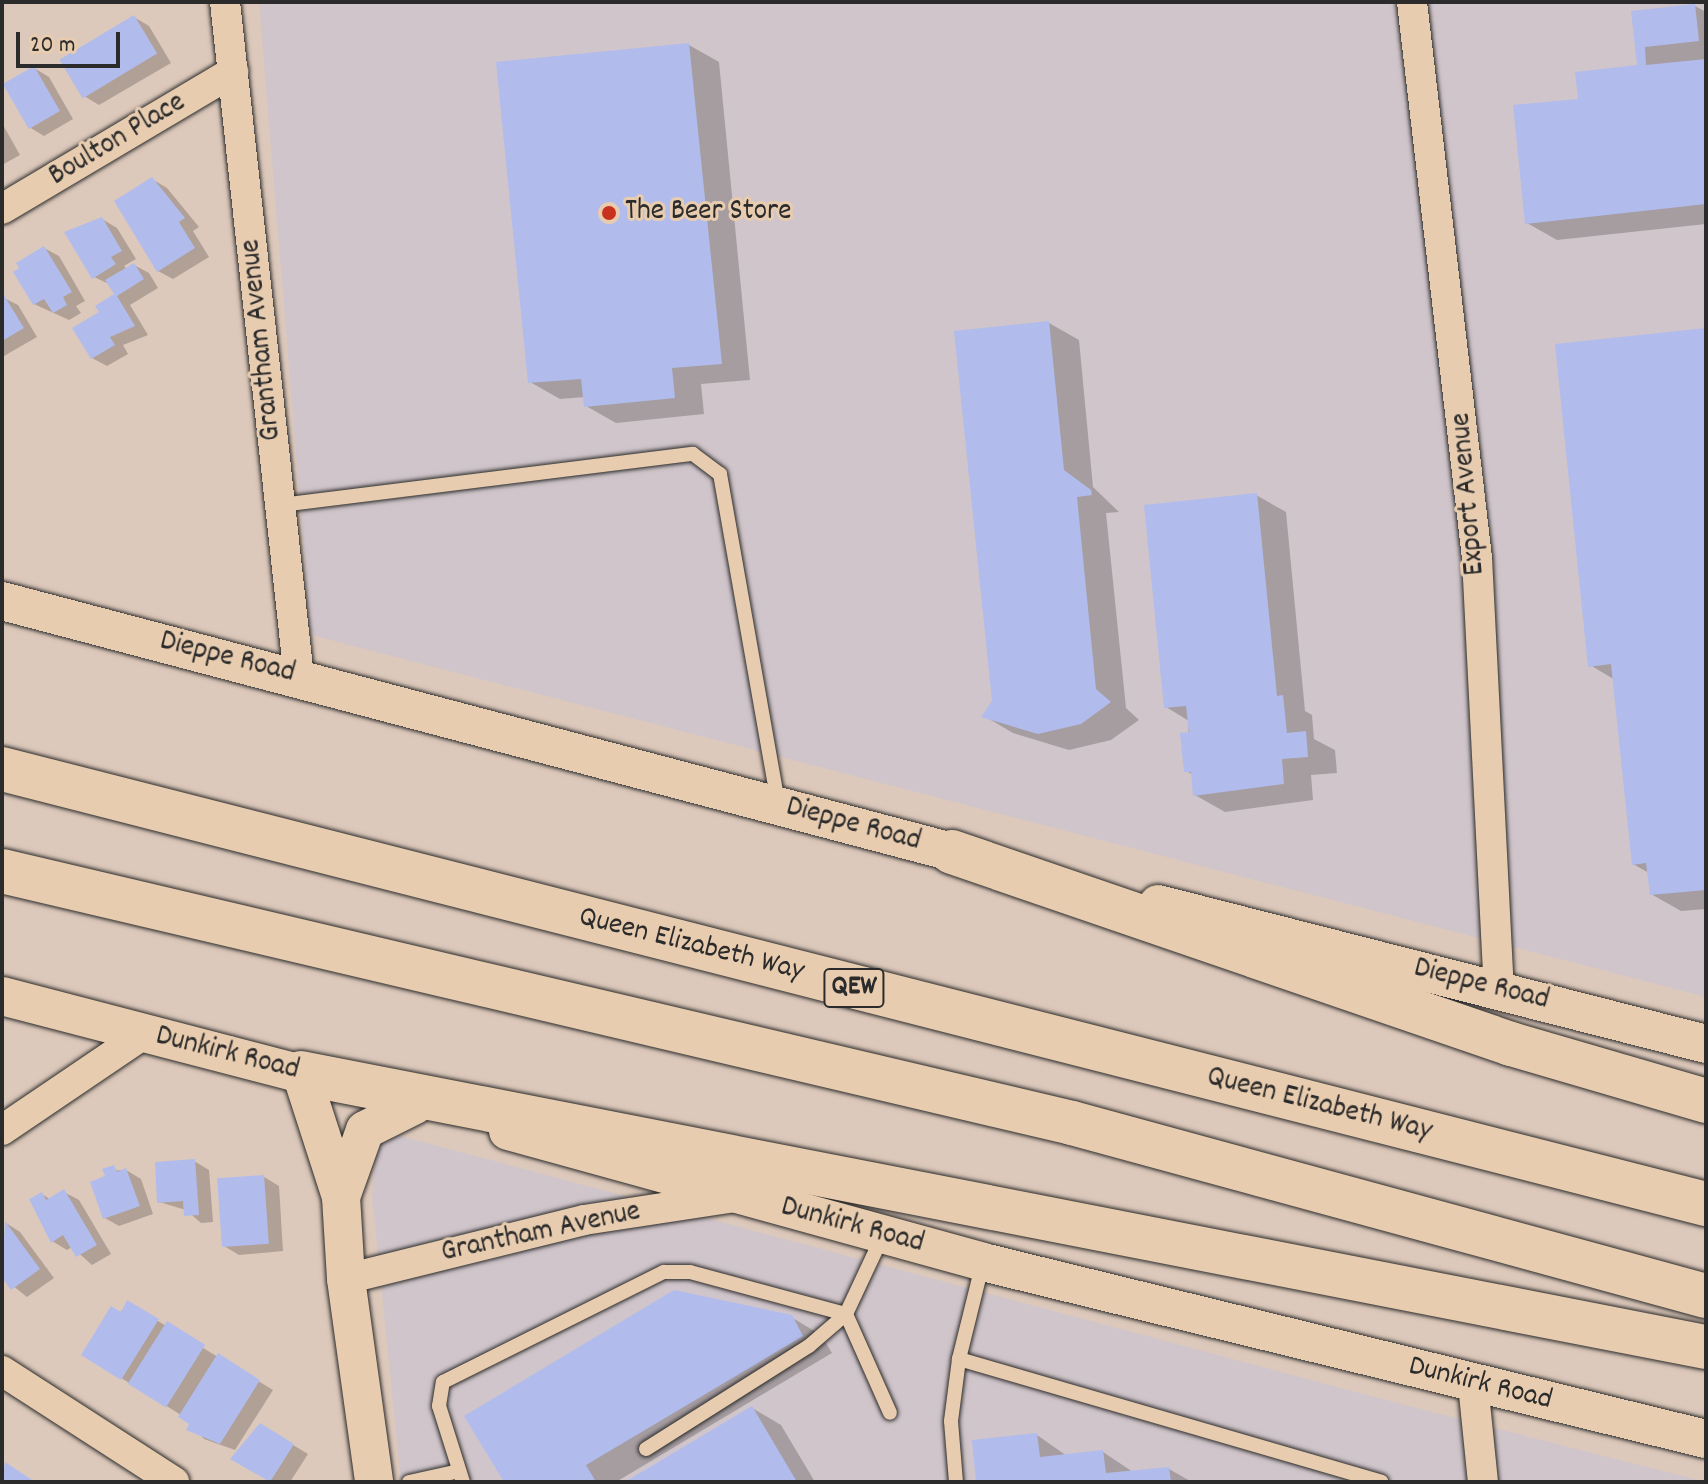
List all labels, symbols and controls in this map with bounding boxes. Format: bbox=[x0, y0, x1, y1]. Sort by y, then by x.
scale bar bbox=[20, 16, 124, 66]
text: 20 m bbox=[30, 29, 76, 63]
street label: Boulton Place bbox=[43, 86, 193, 196]
place label: The Beer Store bbox=[625, 195, 791, 231]
marker: The Beer Store bbox=[600, 204, 618, 222]
street label: Grantham Avenue bbox=[235, 237, 291, 443]
street label: Export Avenue bbox=[1445, 411, 1495, 577]
street label: Dieppe Road bbox=[156, 625, 298, 693]
street label: Dieppe Road bbox=[782, 791, 924, 861]
street label: Queen Elizabeth Way bbox=[575, 901, 807, 991]
street label: Dieppe Road bbox=[1410, 952, 1552, 1020]
road number: QEW bbox=[822, 964, 886, 1012]
street label: Dunkirk Road bbox=[152, 1020, 302, 1090]
street label: Queen Elizabeth Way bbox=[1203, 1061, 1435, 1151]
street label: Dunkirk Road bbox=[777, 1191, 927, 1263]
street label: Grantham Avenue bbox=[438, 1195, 644, 1273]
street label: Dunkirk Road bbox=[1405, 1350, 1555, 1420]

